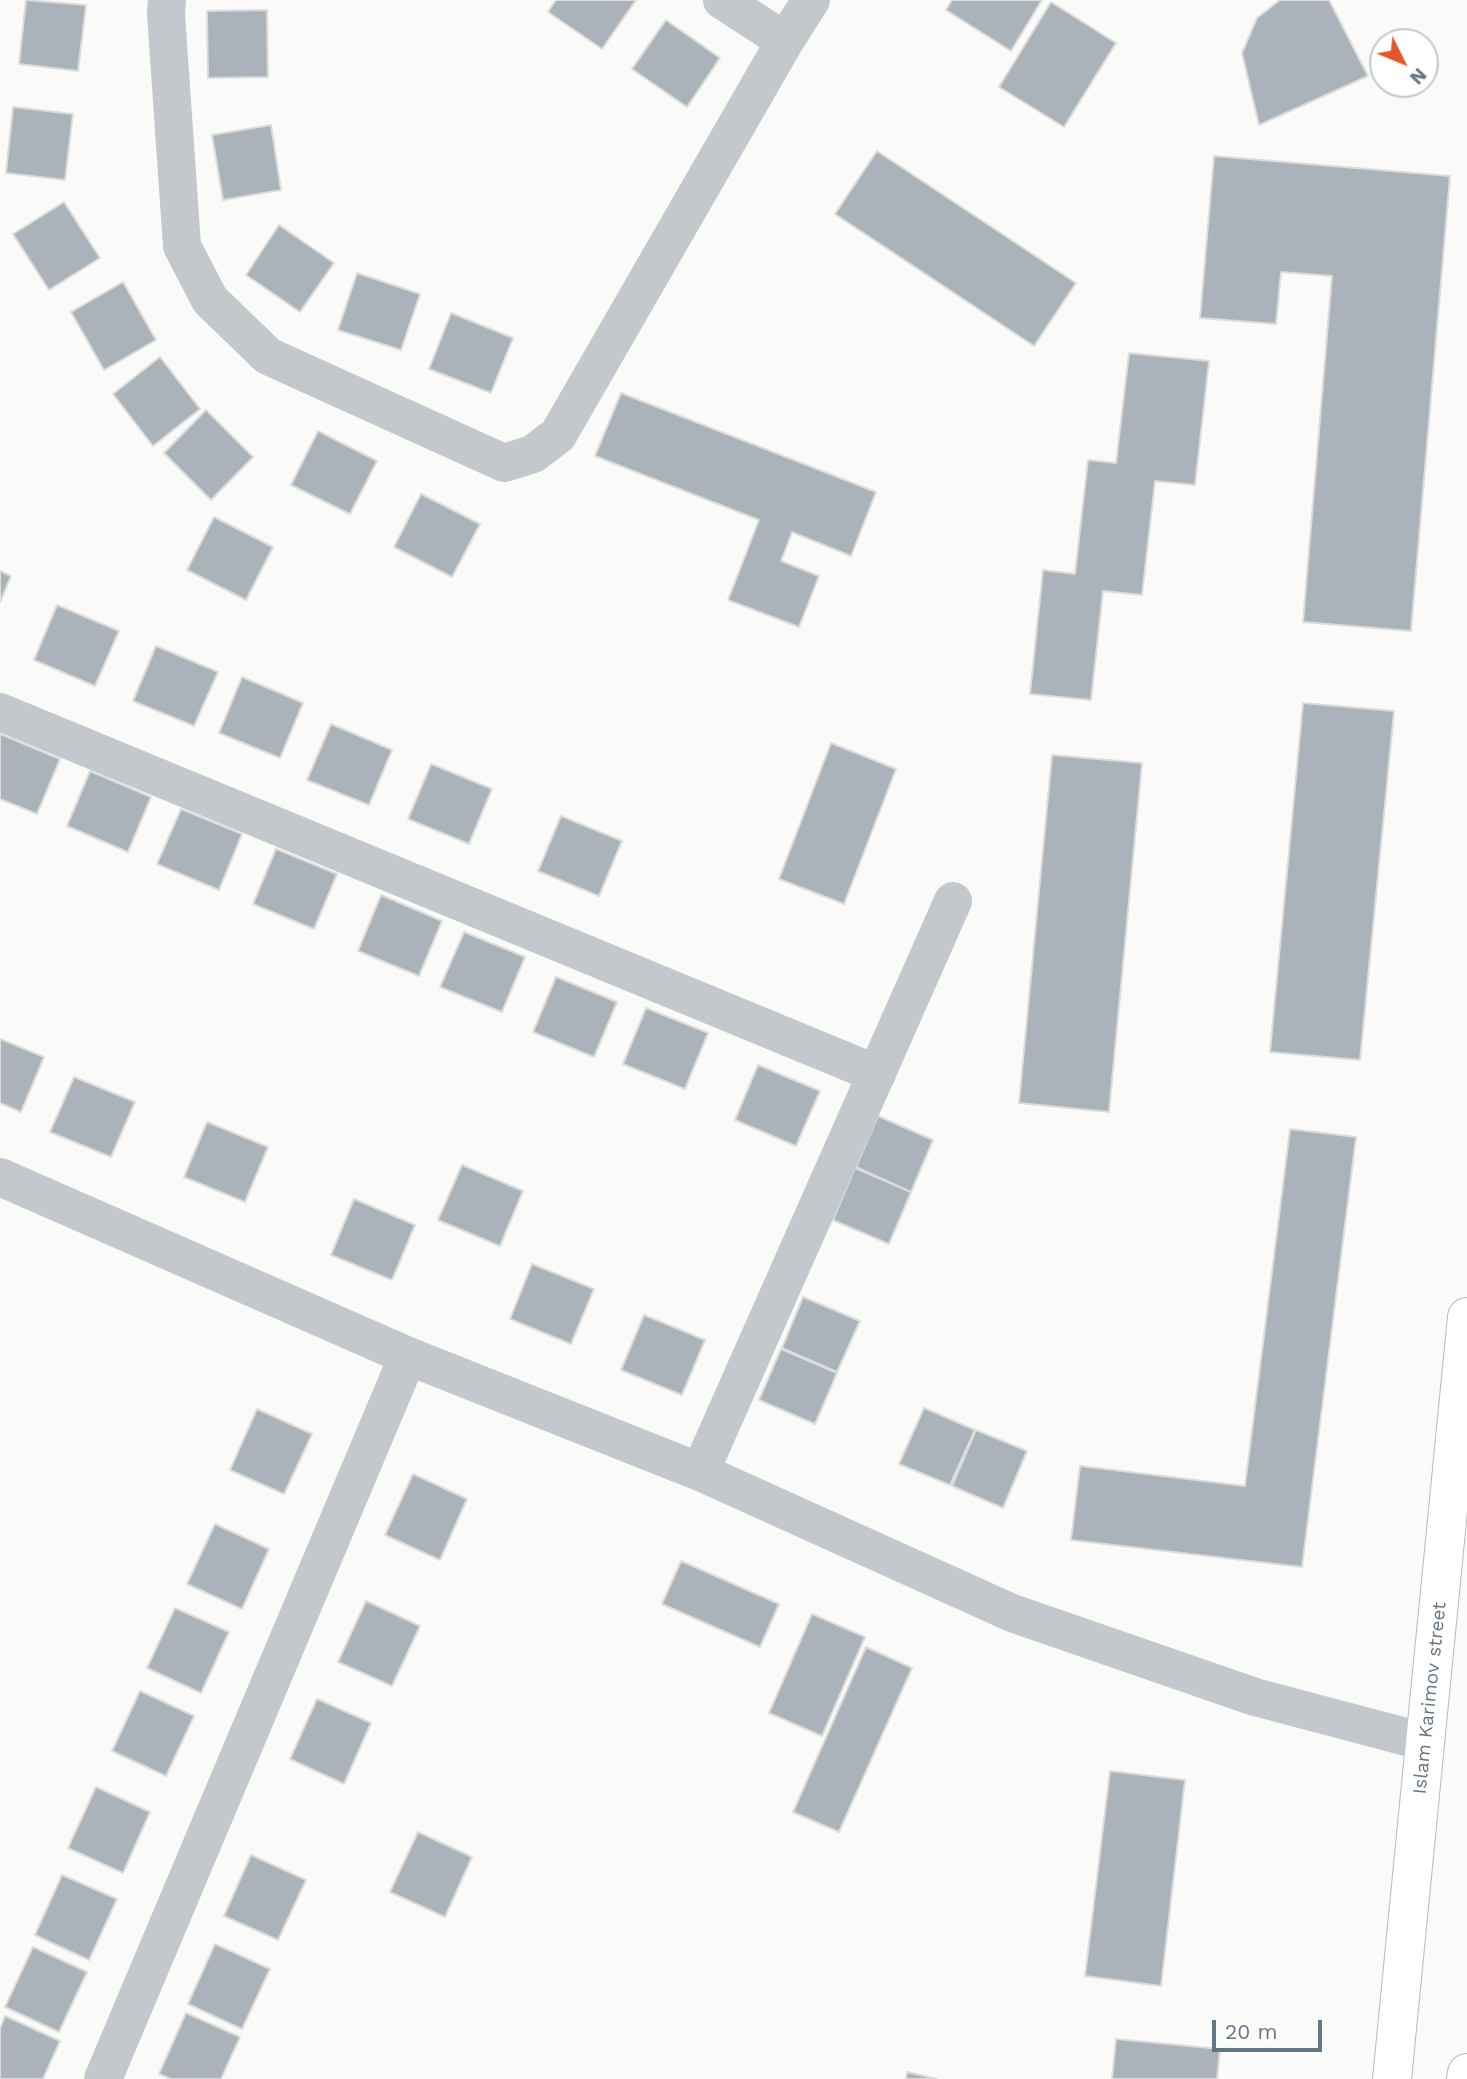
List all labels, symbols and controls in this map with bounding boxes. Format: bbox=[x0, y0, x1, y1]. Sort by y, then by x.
north arrow bbox=[1369, 28, 1439, 98]
text: N bbox=[1405, 63, 1431, 89]
street label: Islam Karimov street bbox=[1409, 1601, 1451, 1795]
scale bar bbox=[1215, 2006, 1325, 2050]
text: 20 m bbox=[1225, 2019, 1277, 2044]

